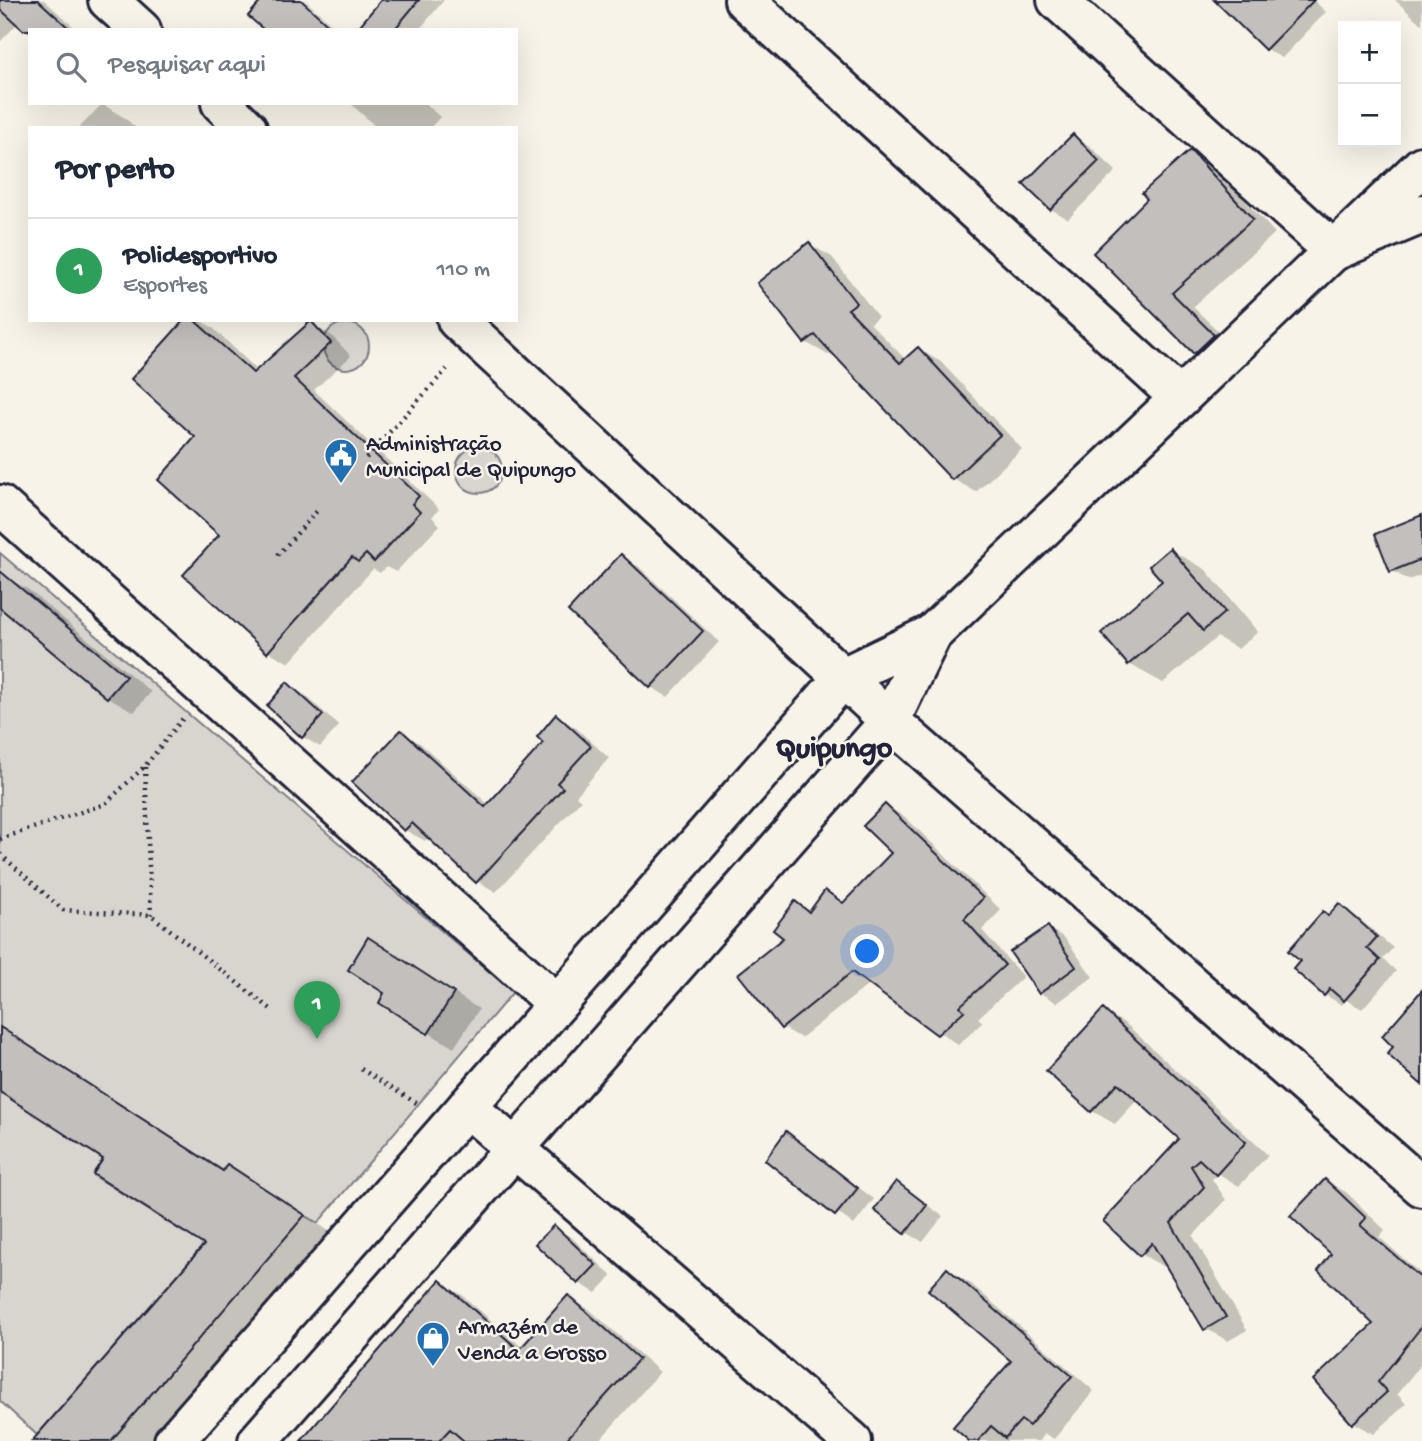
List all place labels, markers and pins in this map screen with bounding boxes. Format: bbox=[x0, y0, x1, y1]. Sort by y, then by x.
place label: Administração Municipal de Quipungo bbox=[366, 432, 576, 485]
public building icon: Administração Municipal de Quipungo bbox=[322, 436, 360, 485]
pin: 1 bbox=[294, 981, 340, 1039]
place label: Armazém de Venda a Grosso bbox=[457, 1315, 607, 1368]
shop icon: Armazém de Venda a Grosso bbox=[414, 1319, 452, 1368]

